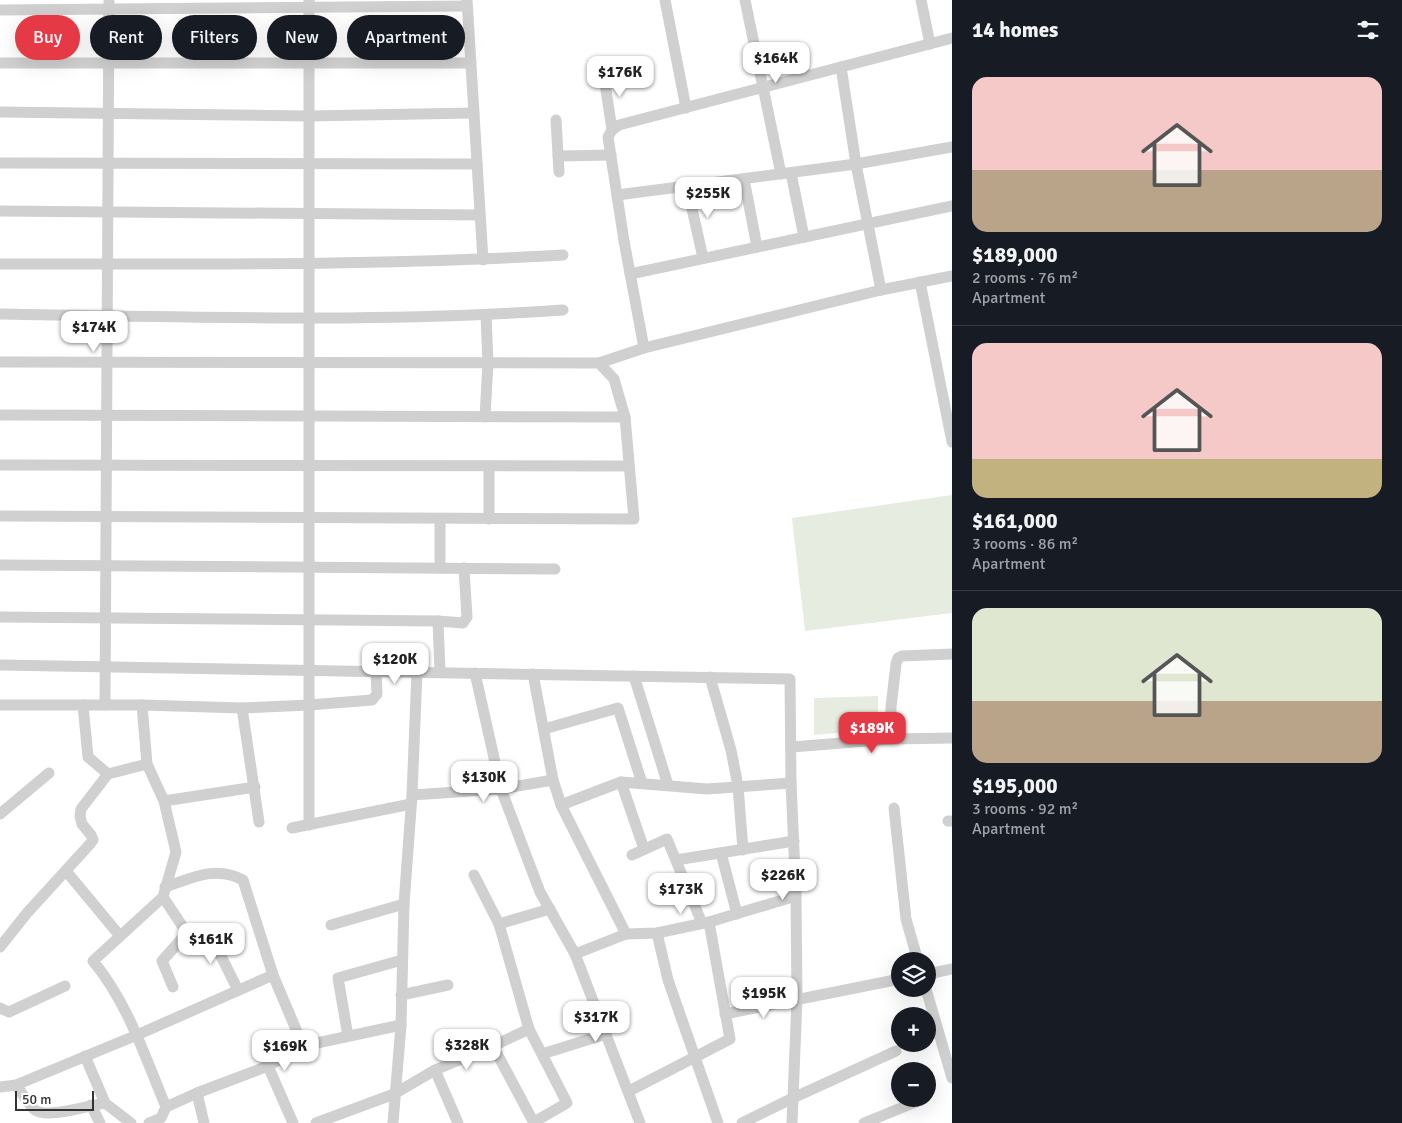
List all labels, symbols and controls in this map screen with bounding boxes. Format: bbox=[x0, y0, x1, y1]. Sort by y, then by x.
chip: Buy bbox=[15, 15, 80, 60]
chip: Rent bbox=[90, 15, 162, 60]
chip: Filters bbox=[172, 15, 257, 60]
chip: New bbox=[267, 15, 337, 60]
chip: Apartment bbox=[347, 15, 465, 60]
icon: filters bbox=[1354, 16, 1382, 44]
text: 14 homes bbox=[972, 17, 1058, 43]
pin: $164K bbox=[741, 42, 811, 84]
text: $164K bbox=[754, 48, 798, 68]
pin: $176K bbox=[585, 56, 655, 98]
text: $176K bbox=[598, 62, 642, 82]
icon: home bbox=[1132, 110, 1222, 200]
pin: $255K bbox=[673, 176, 743, 219]
text: $255K bbox=[686, 183, 730, 203]
text: $189,000 bbox=[972, 242, 1058, 268]
text: 2 rooms · 76 m² bbox=[972, 268, 1078, 288]
text: Apartment bbox=[972, 288, 1045, 308]
pin: $174K bbox=[59, 310, 129, 353]
text: $174K bbox=[72, 317, 116, 337]
icon: home bbox=[1132, 375, 1222, 465]
text: $161,000 bbox=[972, 508, 1058, 534]
text: 3 rooms · 86 m² bbox=[972, 534, 1078, 554]
text: Apartment bbox=[972, 554, 1045, 574]
icon: home bbox=[1132, 640, 1222, 730]
pin: $120K bbox=[360, 642, 430, 685]
text: $120K bbox=[373, 649, 417, 669]
pin: $189K bbox=[837, 712, 907, 754]
text: $189K bbox=[850, 718, 894, 738]
pin: $130K bbox=[449, 760, 519, 803]
text: $130K bbox=[462, 767, 506, 787]
text: $195,000 bbox=[972, 773, 1058, 799]
text: 3 rooms · 92 m² bbox=[972, 799, 1078, 819]
text: Apartment bbox=[972, 819, 1045, 839]
pin: $226K bbox=[748, 858, 818, 901]
text: $226K bbox=[761, 865, 805, 885]
pin: $173K bbox=[646, 872, 716, 915]
text: $173K bbox=[659, 879, 703, 899]
pin: $161K bbox=[176, 922, 246, 965]
text: $161K bbox=[189, 929, 233, 949]
map controls bbox=[891, 952, 936, 1107]
button: layers bbox=[891, 952, 936, 997]
pin: $195K bbox=[729, 976, 799, 1019]
text: $195K bbox=[742, 983, 786, 1003]
pin: $317K bbox=[561, 1000, 631, 1043]
text: $317K bbox=[574, 1007, 618, 1027]
button: + bbox=[891, 1007, 936, 1052]
pin: $328K bbox=[432, 1028, 502, 1071]
pin: $169K bbox=[250, 1030, 320, 1072]
text: $328K bbox=[445, 1035, 489, 1055]
text: $169K bbox=[263, 1036, 307, 1056]
button: − bbox=[891, 1062, 936, 1107]
scale bar bbox=[15, 1088, 94, 1111]
text: 50 m bbox=[22, 1091, 51, 1108]

